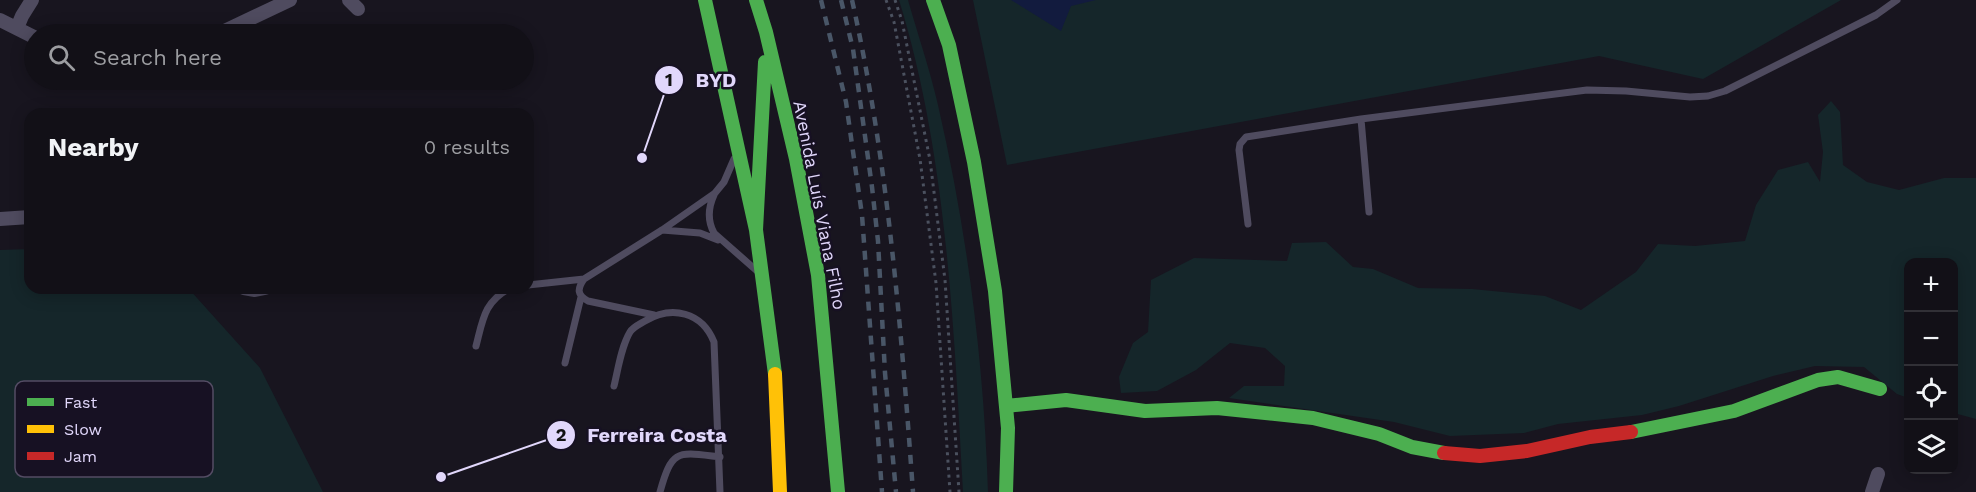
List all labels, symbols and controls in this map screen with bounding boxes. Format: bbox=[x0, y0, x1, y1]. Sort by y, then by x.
search box bbox=[24, 24, 534, 90]
icon: search bbox=[45, 41, 78, 74]
text: Search here bbox=[93, 45, 222, 70]
callout: BYD bbox=[654, 61, 749, 99]
text: BYD bbox=[696, 68, 736, 92]
text: 1 bbox=[665, 69, 673, 90]
street label: Avenida Luís Viana Filho bbox=[789, 99, 851, 311]
text: Nearby bbox=[48, 132, 139, 162]
text: 0 results bbox=[424, 135, 510, 159]
map controls bbox=[1904, 258, 1958, 474]
button: + bbox=[1904, 258, 1958, 312]
button: − bbox=[1904, 312, 1958, 366]
button: locate bbox=[1904, 366, 1958, 420]
legend bbox=[15, 381, 213, 477]
text: Fast bbox=[64, 393, 97, 412]
callout: Ferreira Costa bbox=[546, 416, 739, 454]
text: Slow bbox=[64, 420, 102, 439]
button: layers bbox=[1904, 420, 1958, 474]
text: Ferreira Costa bbox=[587, 423, 727, 447]
text: 2 bbox=[556, 424, 566, 445]
text: Jam bbox=[64, 447, 97, 466]

